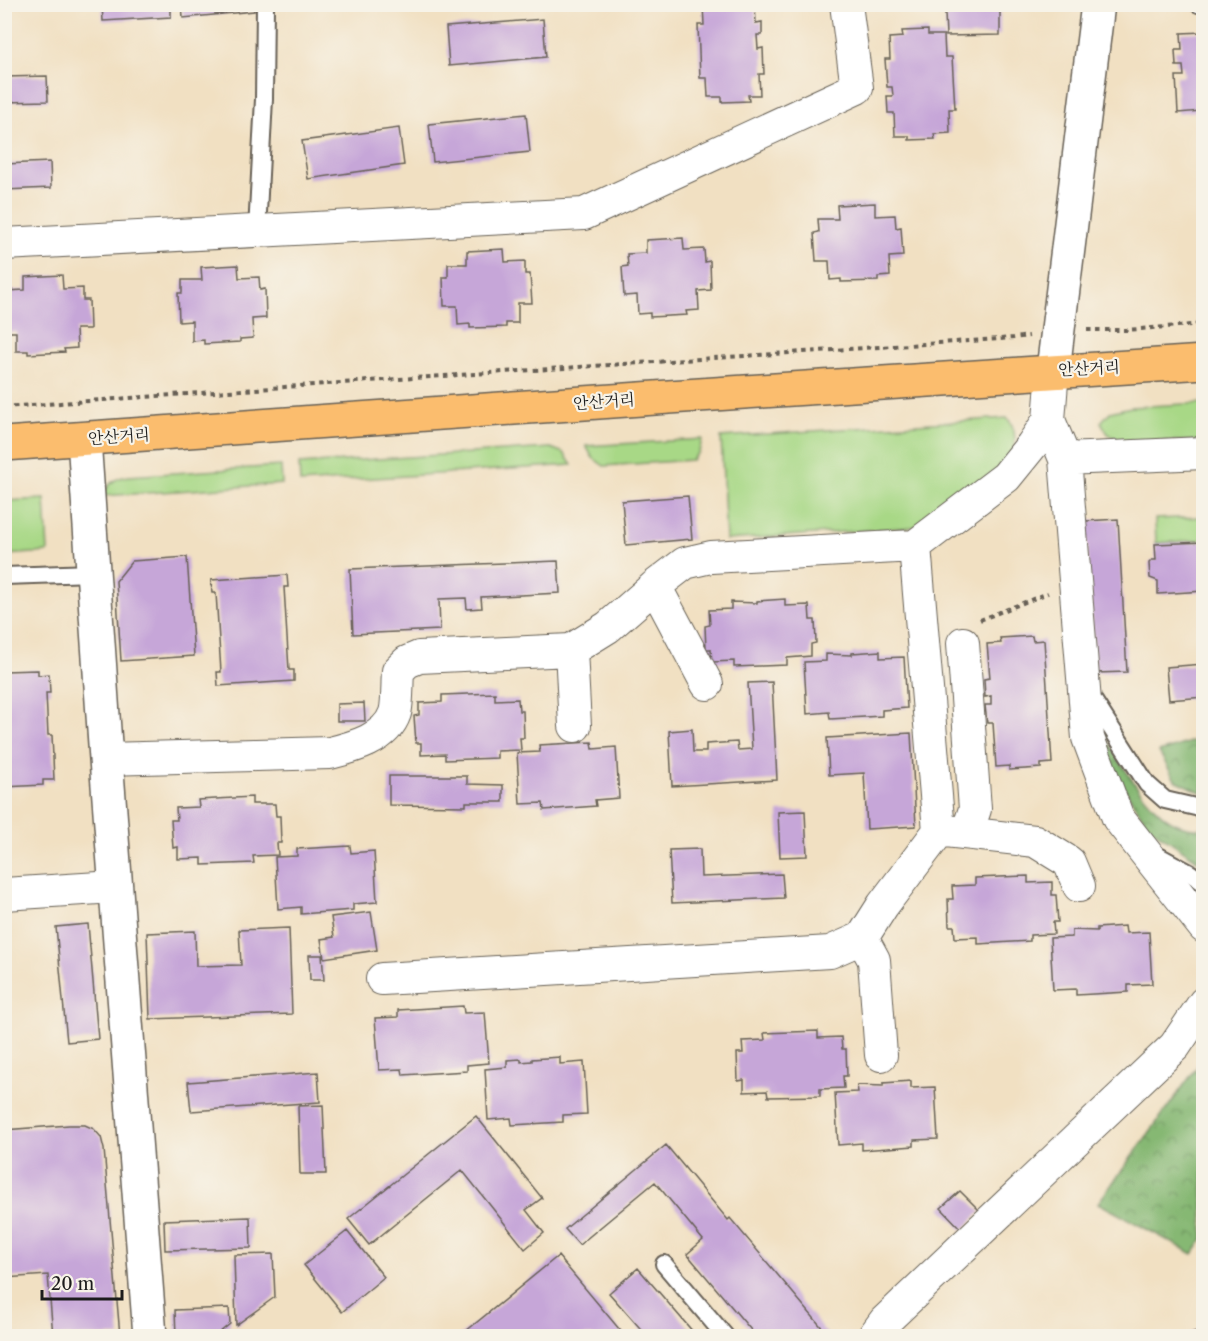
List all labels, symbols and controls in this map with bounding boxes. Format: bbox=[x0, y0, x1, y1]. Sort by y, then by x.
street label: 안산거리 bbox=[1058, 356, 1120, 380]
street label: 안산거리 bbox=[572, 389, 636, 413]
street label: 안산거리 bbox=[87, 424, 151, 448]
scale bar bbox=[42, 1263, 122, 1301]
text: 20 m bbox=[51, 1273, 95, 1295]

